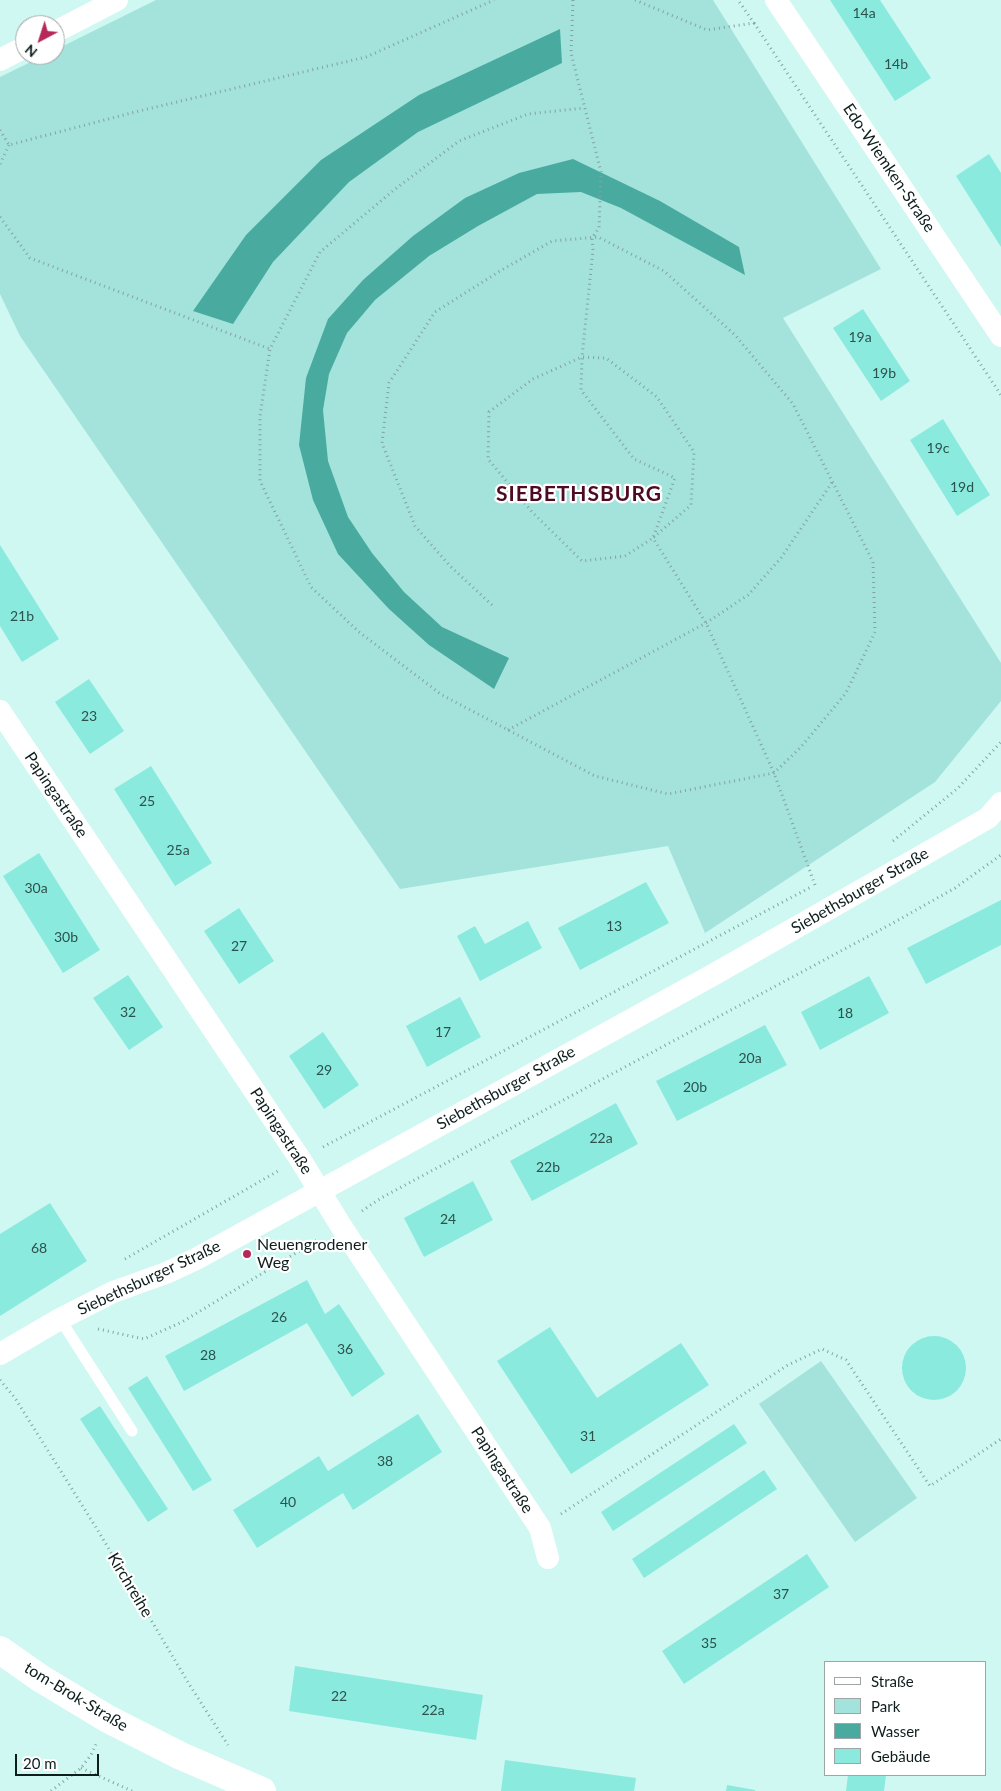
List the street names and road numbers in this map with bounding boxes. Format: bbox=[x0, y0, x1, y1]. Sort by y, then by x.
street label: Edo-Wiemken-Straße bbox=[839, 100, 939, 236]
street label: Papingastraße bbox=[20, 748, 92, 842]
street label: Siebethsburger Straße bbox=[788, 844, 932, 938]
street label: Siebethsburger Straße bbox=[433, 1042, 579, 1134]
street label: Papingastraße bbox=[246, 1084, 316, 1178]
street label: Siebethsburger Straße bbox=[75, 1236, 223, 1320]
street label: Papingastraße bbox=[467, 1423, 537, 1517]
street label: Kirchreihe bbox=[103, 1549, 157, 1621]
street label: tom-Brok-Straße bbox=[21, 1658, 131, 1736]

